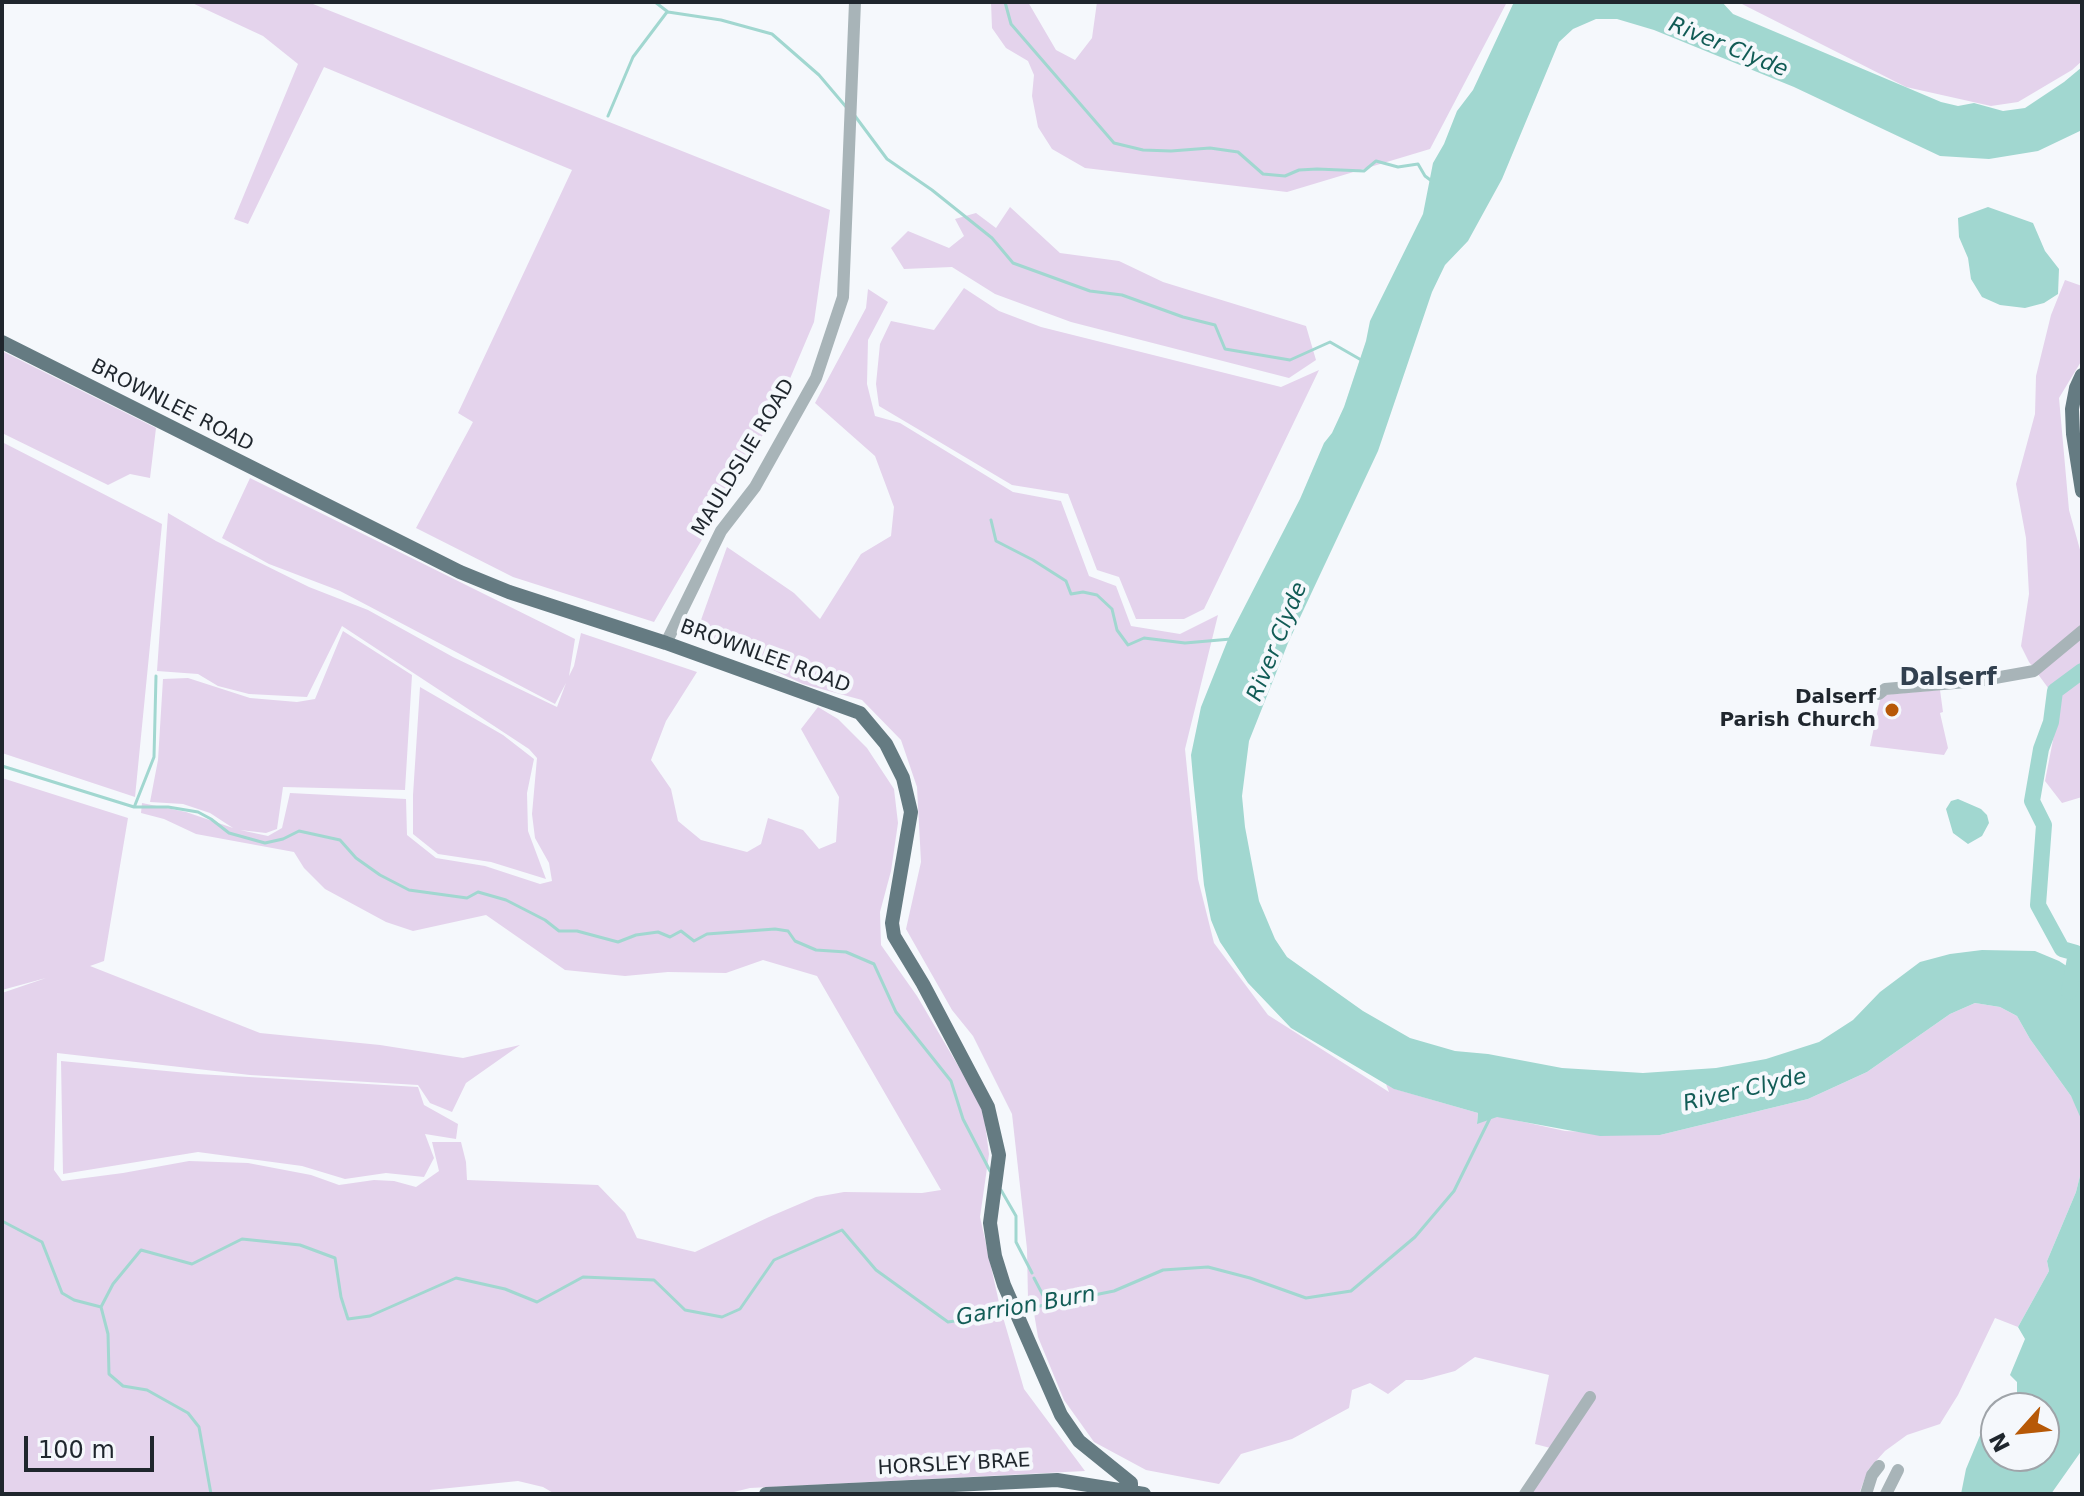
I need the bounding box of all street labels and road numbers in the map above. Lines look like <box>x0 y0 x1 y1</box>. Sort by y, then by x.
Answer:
street label: BROWNLEE ROAD <box>87 355 257 457</box>
street label: MAULDSLIE ROAD <box>688 375 800 541</box>
street label: BROWNLEE ROAD <box>677 615 853 699</box>
street label: HORSLEY BRAE <box>877 1449 1031 1481</box>

